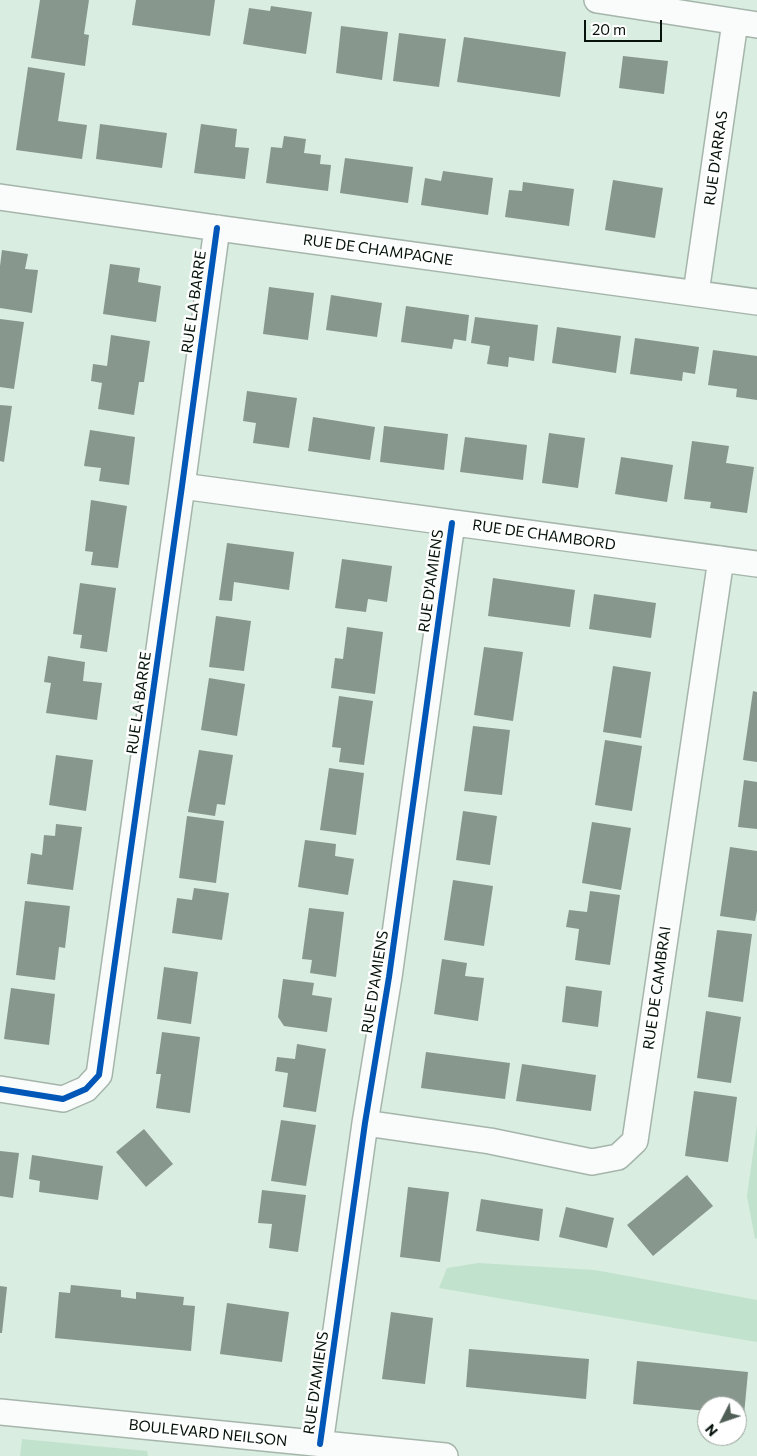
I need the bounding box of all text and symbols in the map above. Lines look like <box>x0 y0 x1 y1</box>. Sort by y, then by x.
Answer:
scale bar <box>587 10 664 42</box>
text: 20 m <box>592 20 626 38</box>
street label: RUE D'ARRAS <box>700 110 732 206</box>
street label: RUE DE CHAMPAGNE <box>302 231 454 269</box>
street label: RUE LA BARRE <box>178 250 210 354</box>
street label: RUE DE CHAMBORD <box>471 516 617 554</box>
street label: RUE D'AMIENS <box>415 528 447 634</box>
street label: RUE LA BARRE <box>123 651 155 755</box>
street label: RUE DE CAMBRAI <box>639 925 675 1051</box>
street label: RUE D'AMIENS <box>358 929 392 1035</box>
street label: RUE D'AMIENS <box>300 1330 332 1436</box>
north arrow <box>697 1396 747 1446</box>
street label: BOULEVARD NEILSON <box>128 1416 288 1450</box>
text: N <box>701 1421 721 1440</box>

